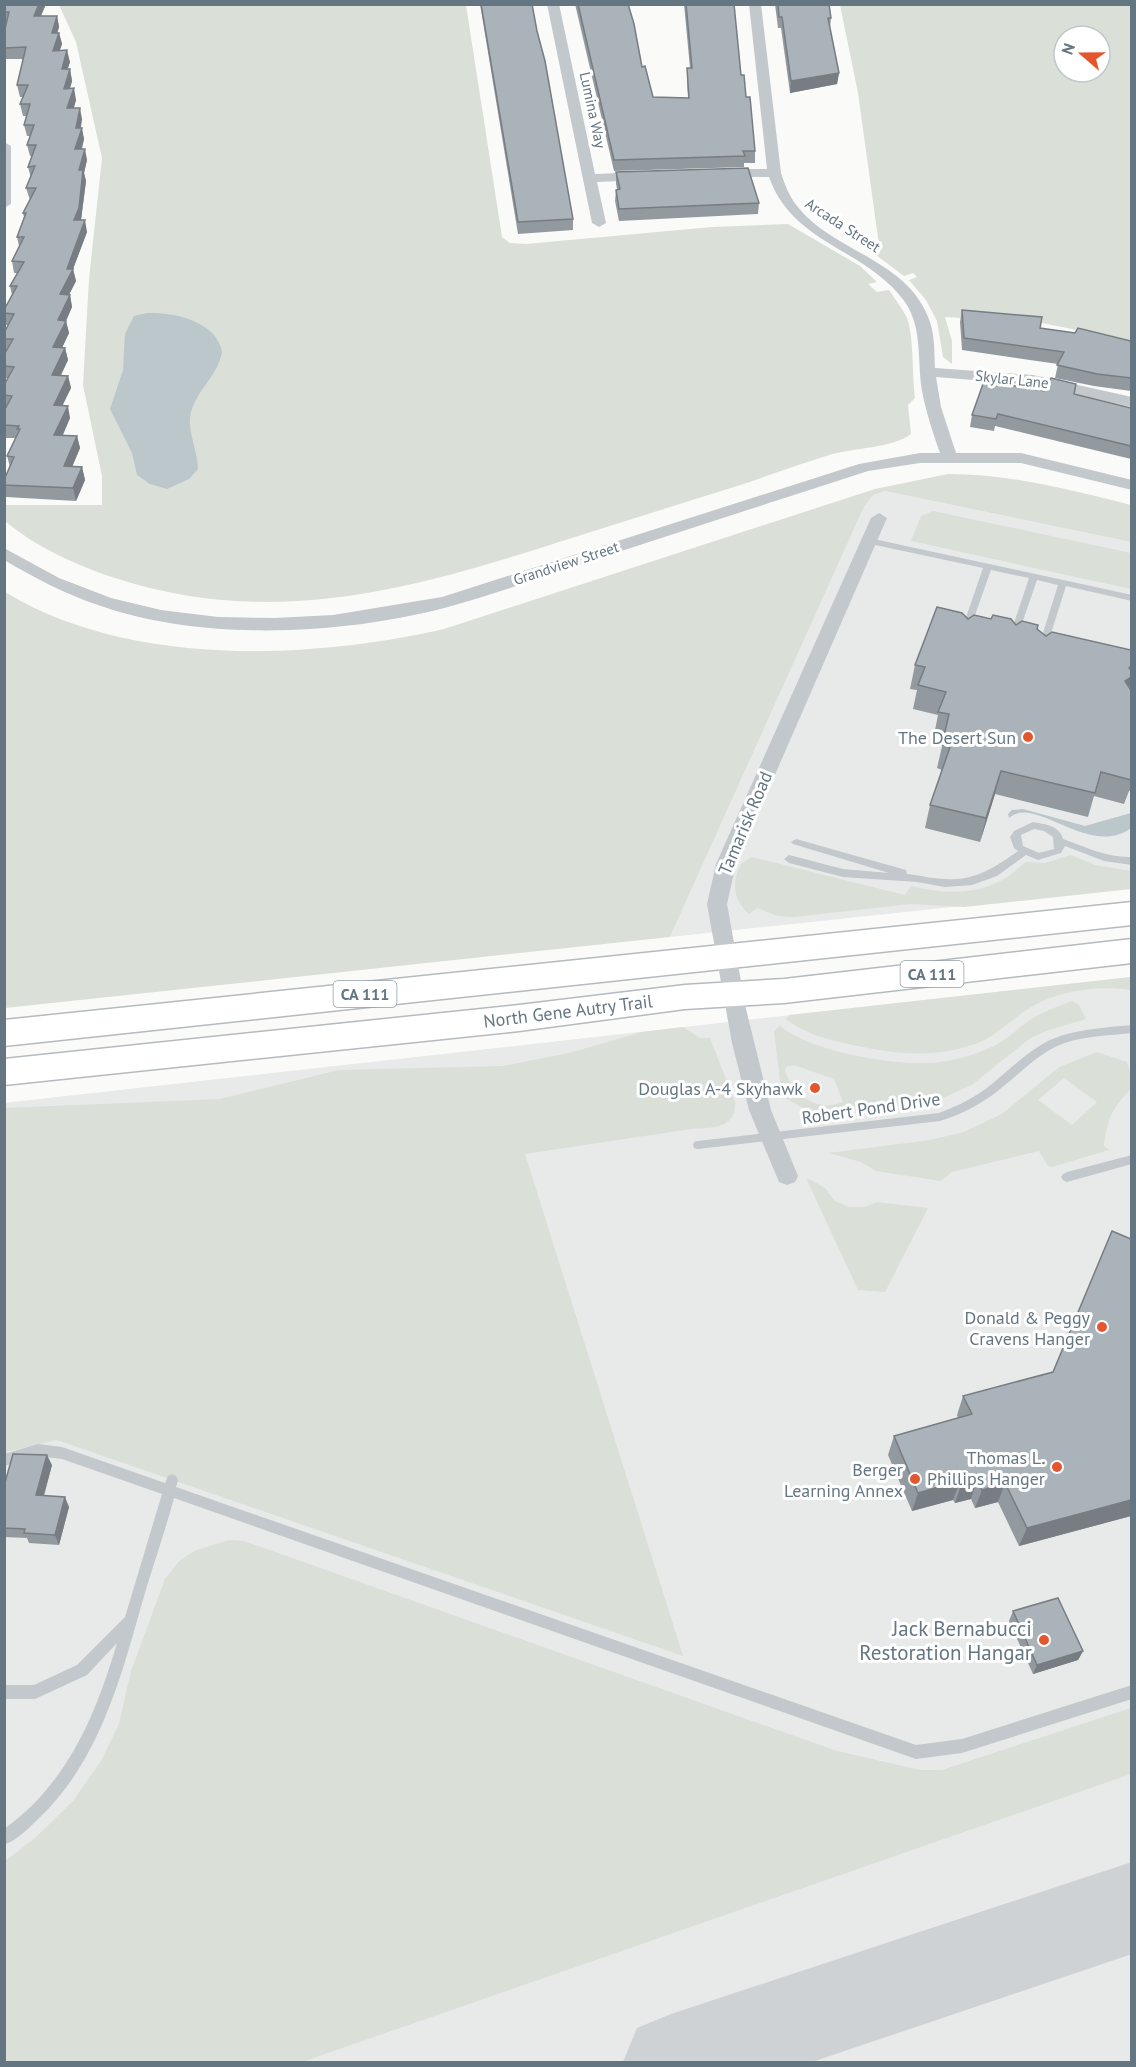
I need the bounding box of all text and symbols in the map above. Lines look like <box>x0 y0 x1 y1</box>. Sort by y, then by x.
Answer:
north arrow <box>1052 24 1112 84</box>
text: N <box>1057 41 1079 57</box>
street label: Lumina Way <box>576 70 610 150</box>
street label: Arcada Street <box>802 194 884 256</box>
street label: Skylar Lane <box>974 366 1050 392</box>
street label: Grandview Street <box>511 537 621 589</box>
place label: The Desert Sun <box>898 726 1016 749</box>
marker: The Desert Sun <box>1021 730 1035 744</box>
street label: Tamarisk Road <box>713 768 777 878</box>
road number: CA 111 <box>900 961 964 987</box>
road number: CA 111 <box>334 981 397 1007</box>
street label: North Gene Autry Trail <box>482 989 655 1033</box>
place label: Douglas A-4 Skyhawk <box>638 1077 803 1100</box>
marker: Douglas A-4 Skyhawk <box>808 1081 822 1095</box>
street label: Robert Pond Drive <box>800 1087 942 1129</box>
place label: Donald & Peggy Cravens Hanger <box>965 1306 1091 1350</box>
marker: Donald & Peggy Cravens Hanger <box>1095 1320 1109 1334</box>
place label: Thomas L. Phillips Hanger <box>927 1446 1045 1490</box>
place label: Berger Learning Annex <box>784 1458 903 1502</box>
marker: Thomas L. Phillips Hanger <box>1050 1460 1064 1474</box>
marker: Berger Learning Annex <box>908 1472 922 1486</box>
place label: Jack Bernabucci Restoration Hangar <box>859 1615 1032 1666</box>
marker: Jack Bernabucci Restoration Hangar <box>1037 1633 1051 1647</box>

